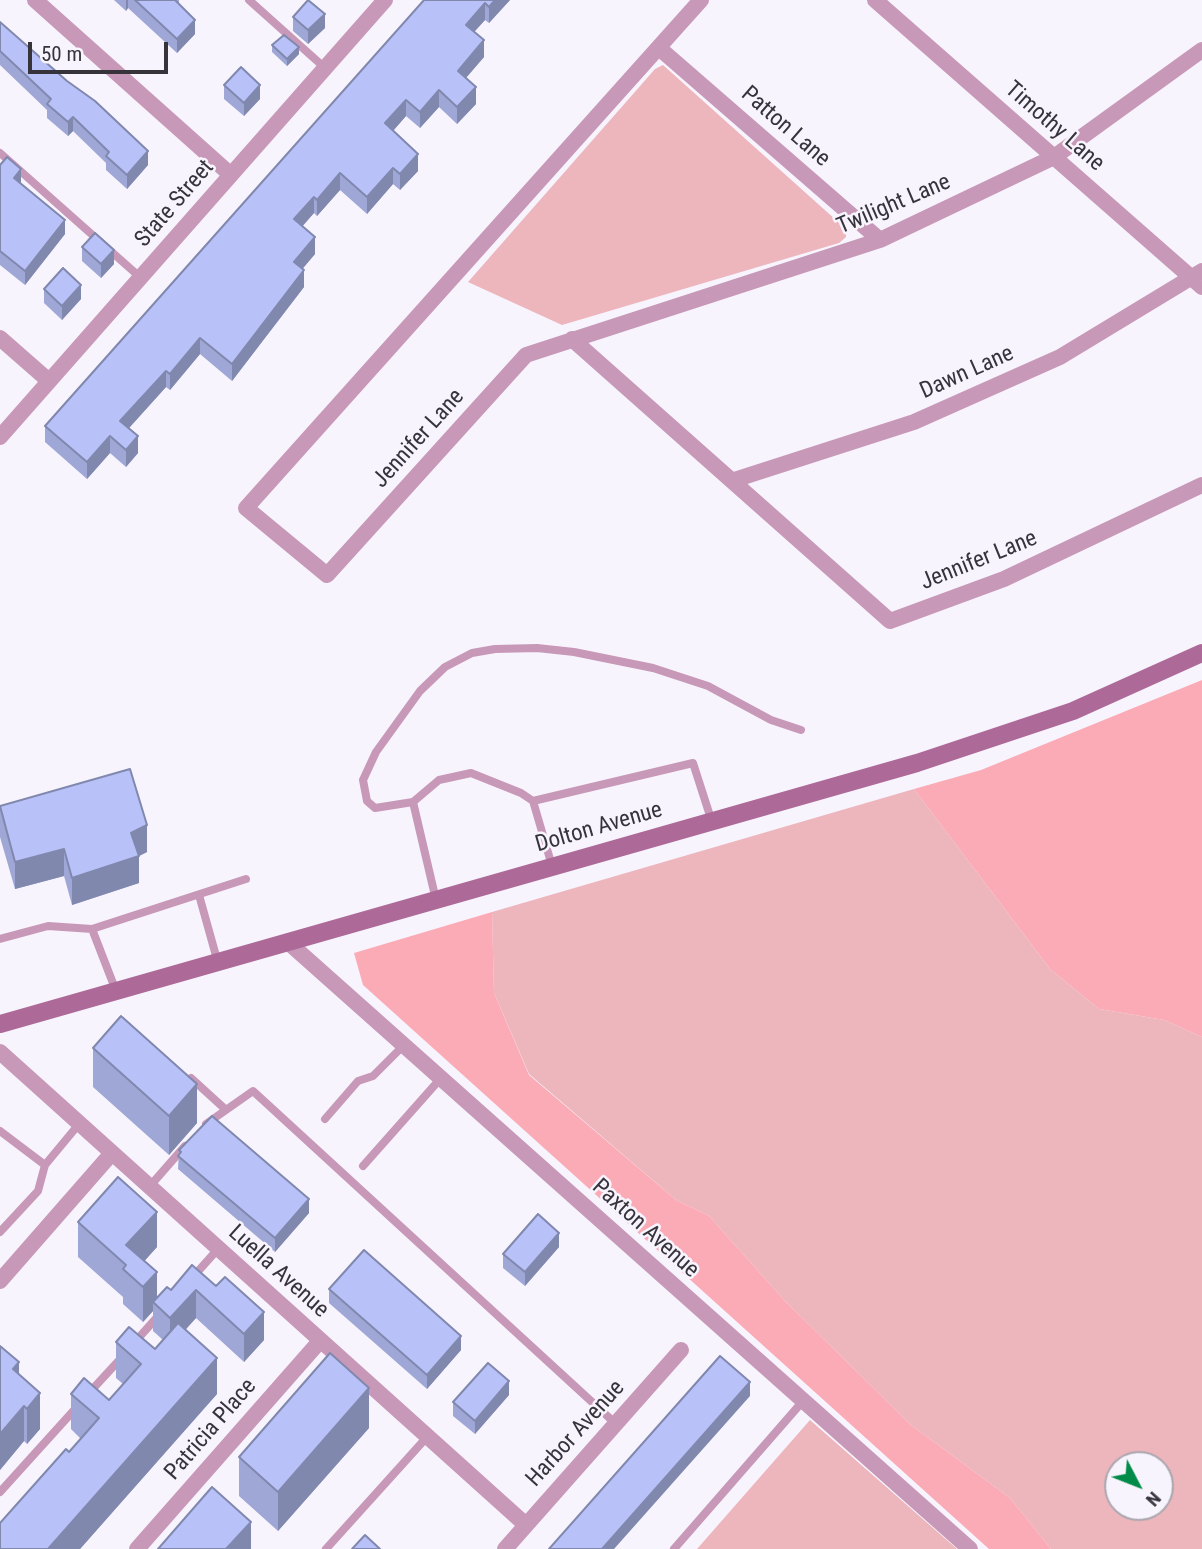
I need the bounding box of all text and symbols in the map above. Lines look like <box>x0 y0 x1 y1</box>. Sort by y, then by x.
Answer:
scale bar <box>32 28 172 72</box>
text: 50 m <box>41 42 82 66</box>
street label: Timothy Lane <box>999 76 1109 178</box>
street label: Patton Lane <box>735 81 835 173</box>
street label: State Street <box>130 155 220 253</box>
street label: Twilight Lane <box>833 169 955 241</box>
street label: Dawn Lane <box>916 340 1018 406</box>
street label: Jennifer Lane <box>367 384 471 494</box>
street label: Jennifer Lane <box>917 525 1041 597</box>
street label: Dolton Avenue <box>532 797 666 859</box>
street label: Paxton Avenue <box>586 1174 704 1284</box>
street label: Luella Avenue <box>222 1220 334 1324</box>
street label: Patricia Place <box>159 1374 263 1486</box>
street label: Harbor Avenue <box>521 1375 631 1493</box>
north arrow <box>1104 1451 1174 1521</box>
text: N <box>1141 1487 1166 1511</box>

